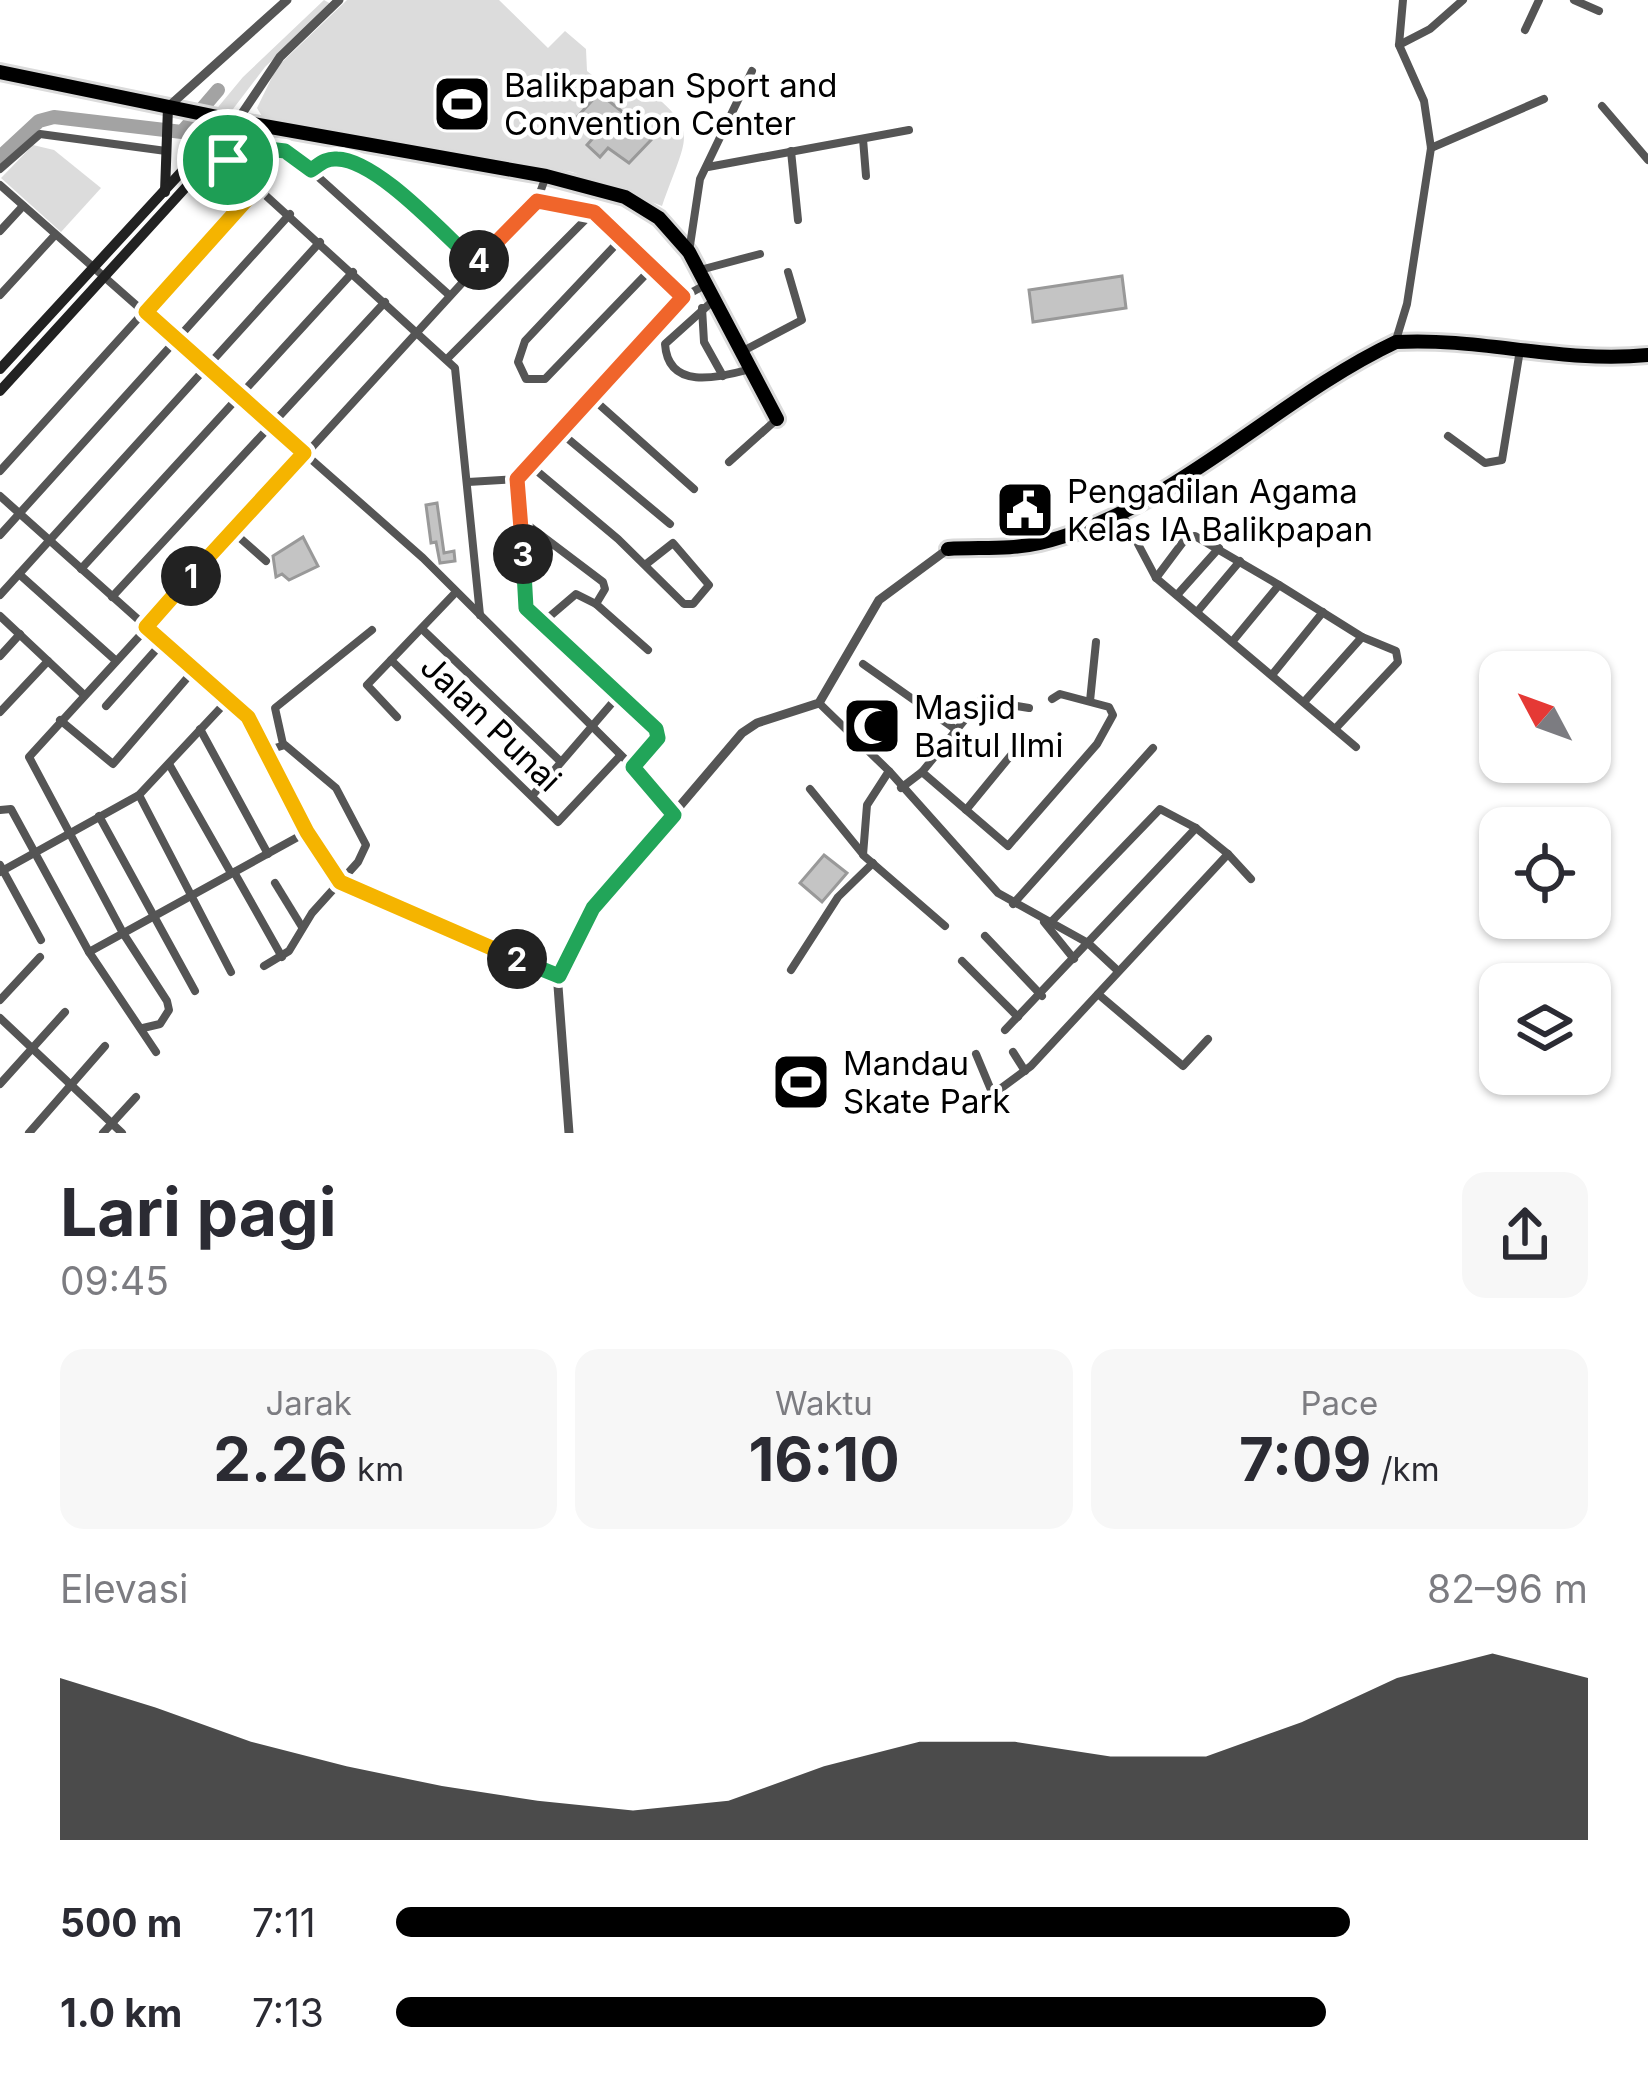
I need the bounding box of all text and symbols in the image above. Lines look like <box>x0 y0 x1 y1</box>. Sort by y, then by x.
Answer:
place label: Balikpapan Sport and Convention Center <box>504 65 838 143</box>
sports icon: Balikpapan Sport and Convention Center <box>431 73 493 135</box>
pin <box>177 109 279 211</box>
icon: arrive <box>195 127 261 193</box>
pin: 4 <box>449 230 509 290</box>
text: 4 <box>468 240 490 280</box>
place label: Pengadilan Agama Kelas IA Balikpapan <box>1067 471 1373 549</box>
public building icon: Pengadilan Agama Kelas IA Balikpapan <box>994 479 1056 541</box>
pin: 3 <box>493 524 553 584</box>
text: 3 <box>512 534 534 574</box>
pin: 1 <box>161 546 221 606</box>
text: 1 <box>184 556 198 596</box>
street label: Jalan Punai <box>413 646 569 800</box>
north arrow <box>1479 651 1611 783</box>
map controls <box>1479 651 1611 1095</box>
place label: Masjid Baitul Ilmi <box>914 687 1063 765</box>
mosque icon: Masjid Baitul Ilmi <box>841 695 903 757</box>
button: locate <box>1479 807 1611 939</box>
pin: 2 <box>487 929 547 989</box>
text: 2 <box>507 939 527 979</box>
button: layers <box>1479 963 1611 1095</box>
place label: Mandau Skate Park <box>843 1043 1010 1121</box>
sports icon: Mandau Skate Park <box>770 1051 832 1113</box>
text: Lari pagi <box>60 1172 337 1252</box>
button: share <box>1462 1172 1588 1298</box>
text: 09:45 <box>60 1257 169 1304</box>
text: Jarak <box>265 1383 352 1423</box>
text: Waktu <box>775 1383 873 1423</box>
text: Pace <box>1300 1383 1378 1423</box>
text: 2.26 <box>213 1423 348 1495</box>
text: 16:10 <box>748 1423 900 1495</box>
text: 7:09 <box>1239 1423 1371 1495</box>
text: km <box>348 1449 404 1489</box>
text: /km <box>1371 1449 1440 1489</box>
text: Elevasi <box>60 1565 189 1612</box>
text: 82–96 m <box>1427 1565 1588 1612</box>
text: 500 m <box>60 1899 182 1946</box>
text: 7:11 <box>252 1899 316 1946</box>
text: 1.0 km <box>60 1989 182 2036</box>
text: 7:13 <box>252 1989 324 2036</box>

